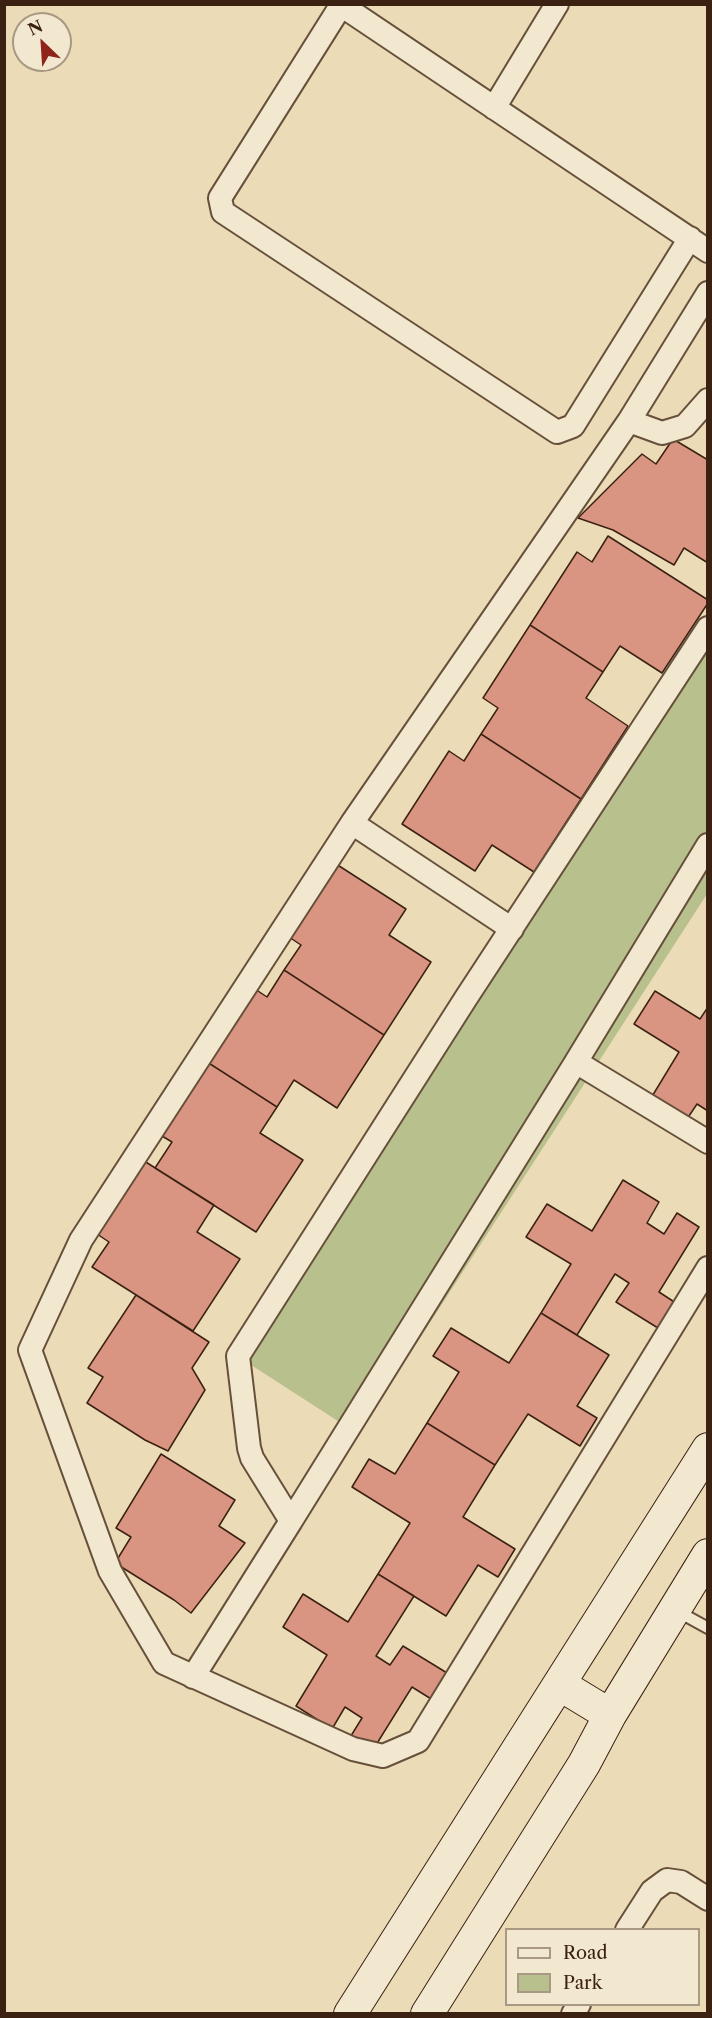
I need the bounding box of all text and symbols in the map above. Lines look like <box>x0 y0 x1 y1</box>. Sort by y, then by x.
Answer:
north arrow <box>12 12 72 72</box>
text: N <box>25 15 46 40</box>
legend <box>505 1928 700 2006</box>
text: Road <box>563 1942 608 1964</box>
text: Park <box>563 1972 602 1994</box>

